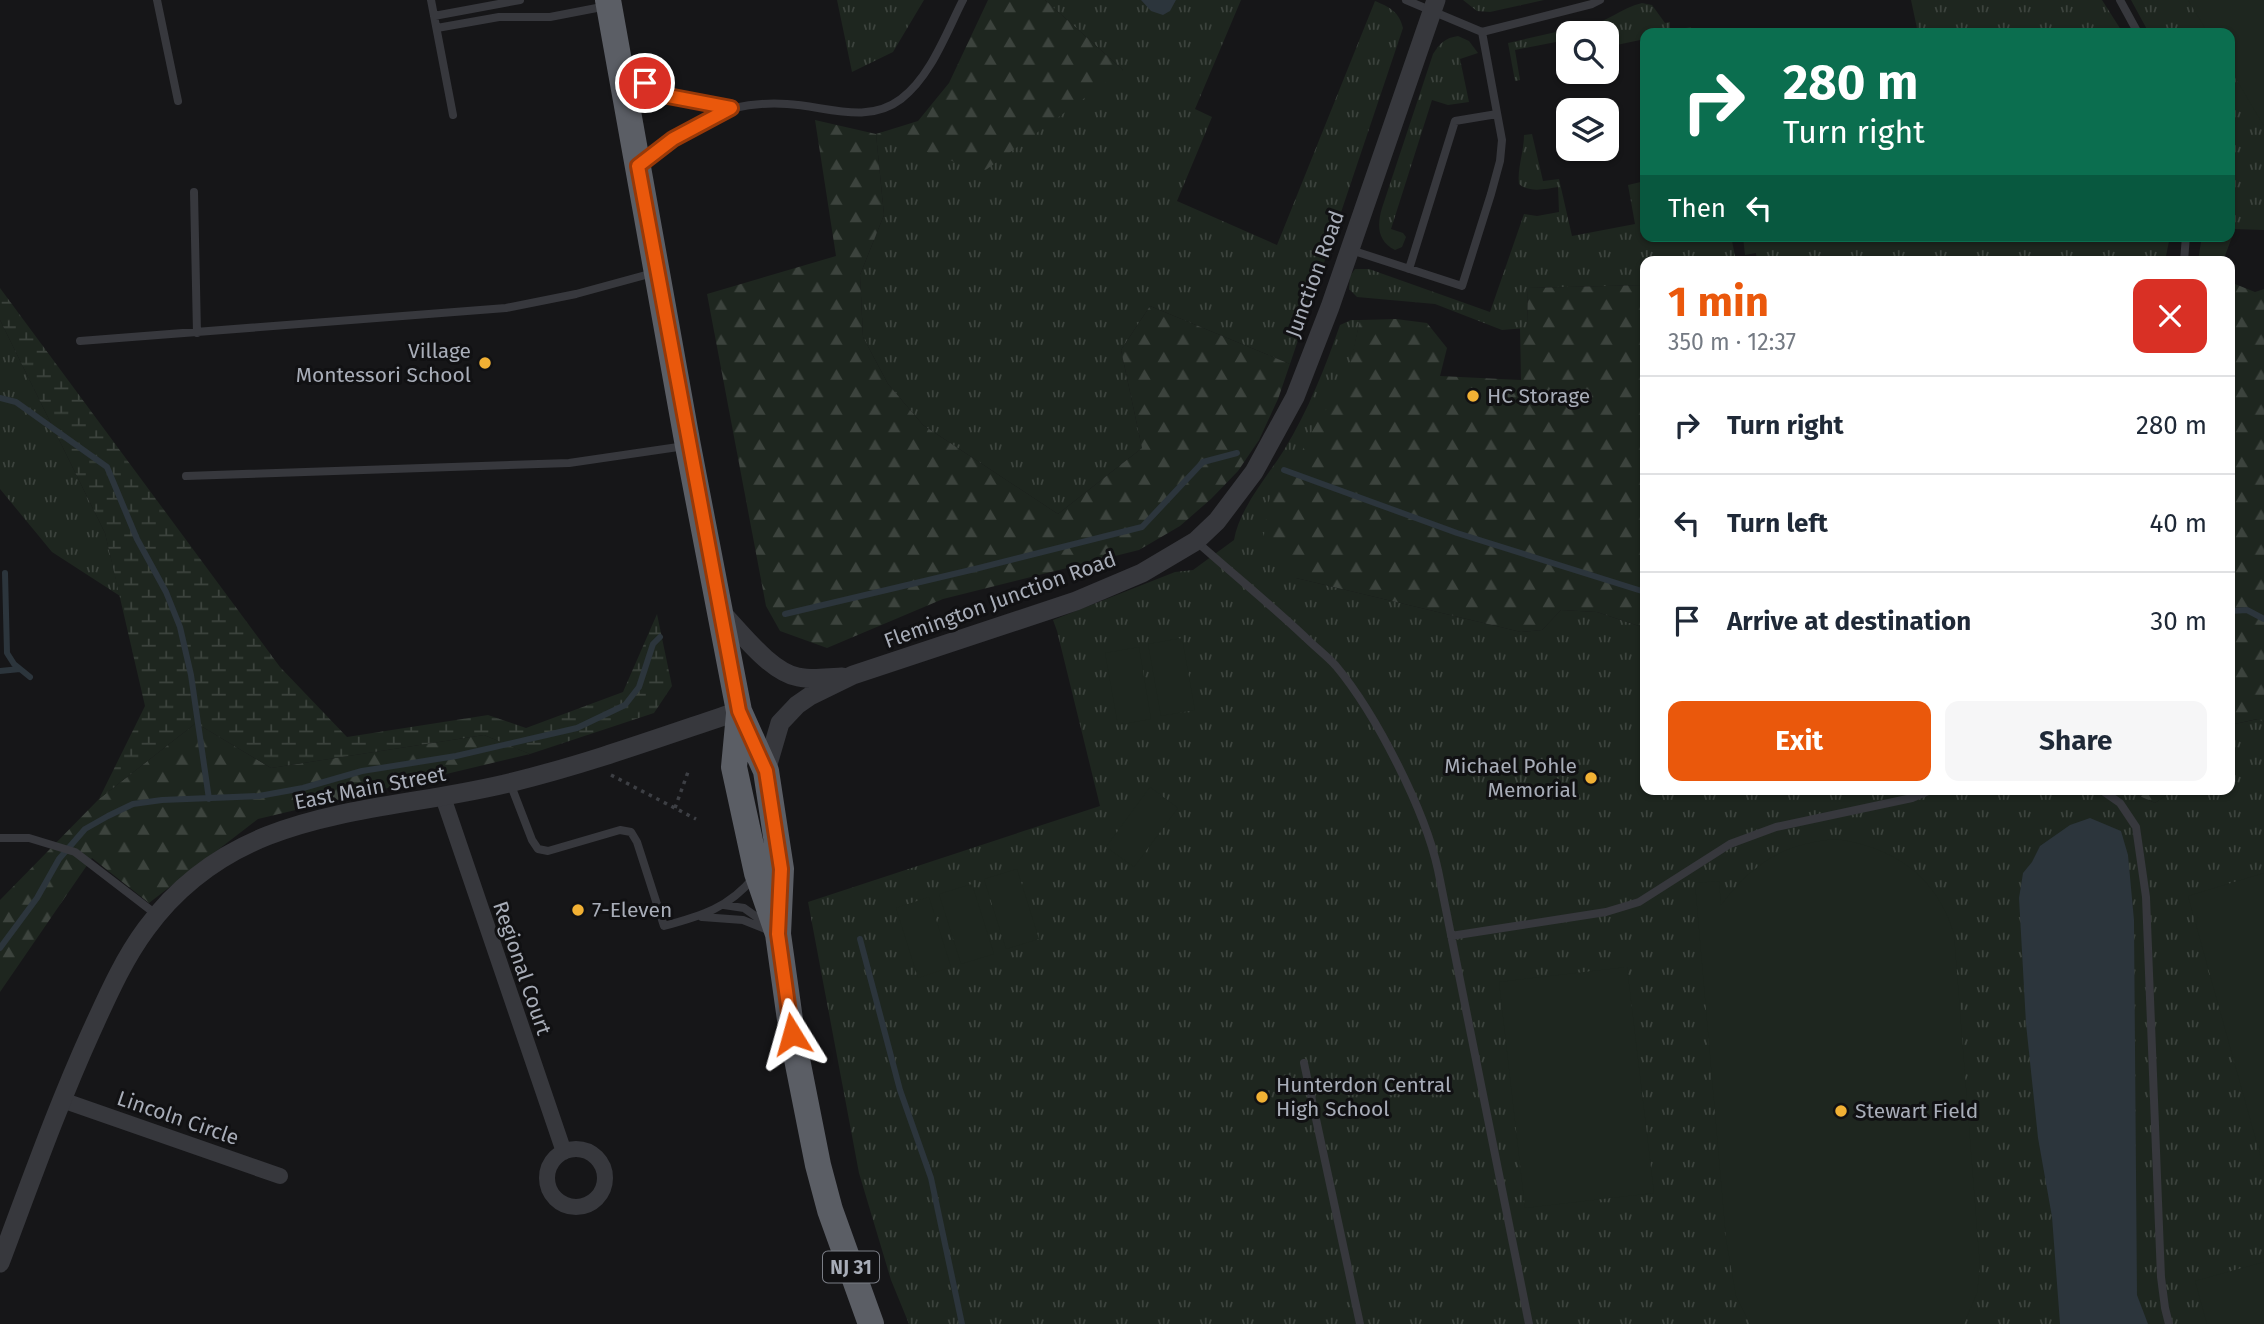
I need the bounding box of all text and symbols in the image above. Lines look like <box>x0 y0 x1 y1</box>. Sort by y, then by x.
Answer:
map controls <box>1556 21 1619 161</box>
button: search <box>1556 21 1619 84</box>
pin <box>615 53 675 113</box>
text: 280 m <box>1783 53 1919 112</box>
icon: right <box>1668 56 1759 147</box>
icon: arrive <box>626 64 664 102</box>
button: layers <box>1556 98 1619 161</box>
text: Turn right <box>1783 113 1925 151</box>
icon: left <box>1740 189 1778 227</box>
text: Then <box>1668 193 1726 224</box>
street label: Junction Road <box>1280 207 1350 341</box>
text: 1 min <box>1668 277 1769 327</box>
button: close <box>2133 279 2207 353</box>
text: 350 m · 12:37 <box>1668 328 1796 356</box>
place label: Village Montessori School <box>296 338 471 388</box>
marker: Village Montessori School <box>477 355 493 371</box>
place label: HC Storage <box>1487 383 1590 409</box>
marker: HC Storage <box>1465 388 1481 404</box>
icon: right <box>1668 406 1706 444</box>
text: Turn right <box>1727 410 1844 441</box>
text: 280 m <box>2136 410 2207 441</box>
icon: left <box>1668 504 1706 542</box>
text: Turn left <box>1727 508 1828 539</box>
text: 40 m <box>2149 508 2207 539</box>
street label: Flemington Junction Road <box>880 546 1120 654</box>
icon: arrive <box>1668 602 1706 640</box>
text: Arrive at destination <box>1727 606 1971 637</box>
text: 30 m <box>2150 606 2207 637</box>
button: Exit <box>1668 701 1931 781</box>
button: Share <box>1945 701 2207 781</box>
place label: Michael Pohle Memorial <box>1444 753 1577 803</box>
street label: East Main Street <box>292 760 448 815</box>
marker: Michael Pohle Memorial <box>1583 770 1599 786</box>
place label: 7-Eleven <box>592 897 672 923</box>
street label: Regional Court <box>487 898 557 1039</box>
marker: 7-Eleven <box>570 902 586 918</box>
position arrow <box>755 997 829 1071</box>
place label: Hunterdon Central High School <box>1276 1072 1451 1122</box>
street label: Lincoln Circle <box>114 1085 242 1151</box>
marker: Hunterdon Central High School <box>1254 1089 1270 1105</box>
place label: Stewart Field <box>1855 1098 1978 1124</box>
marker: Stewart Field <box>1833 1103 1849 1119</box>
road number: NJ 31 <box>823 1252 879 1282</box>

